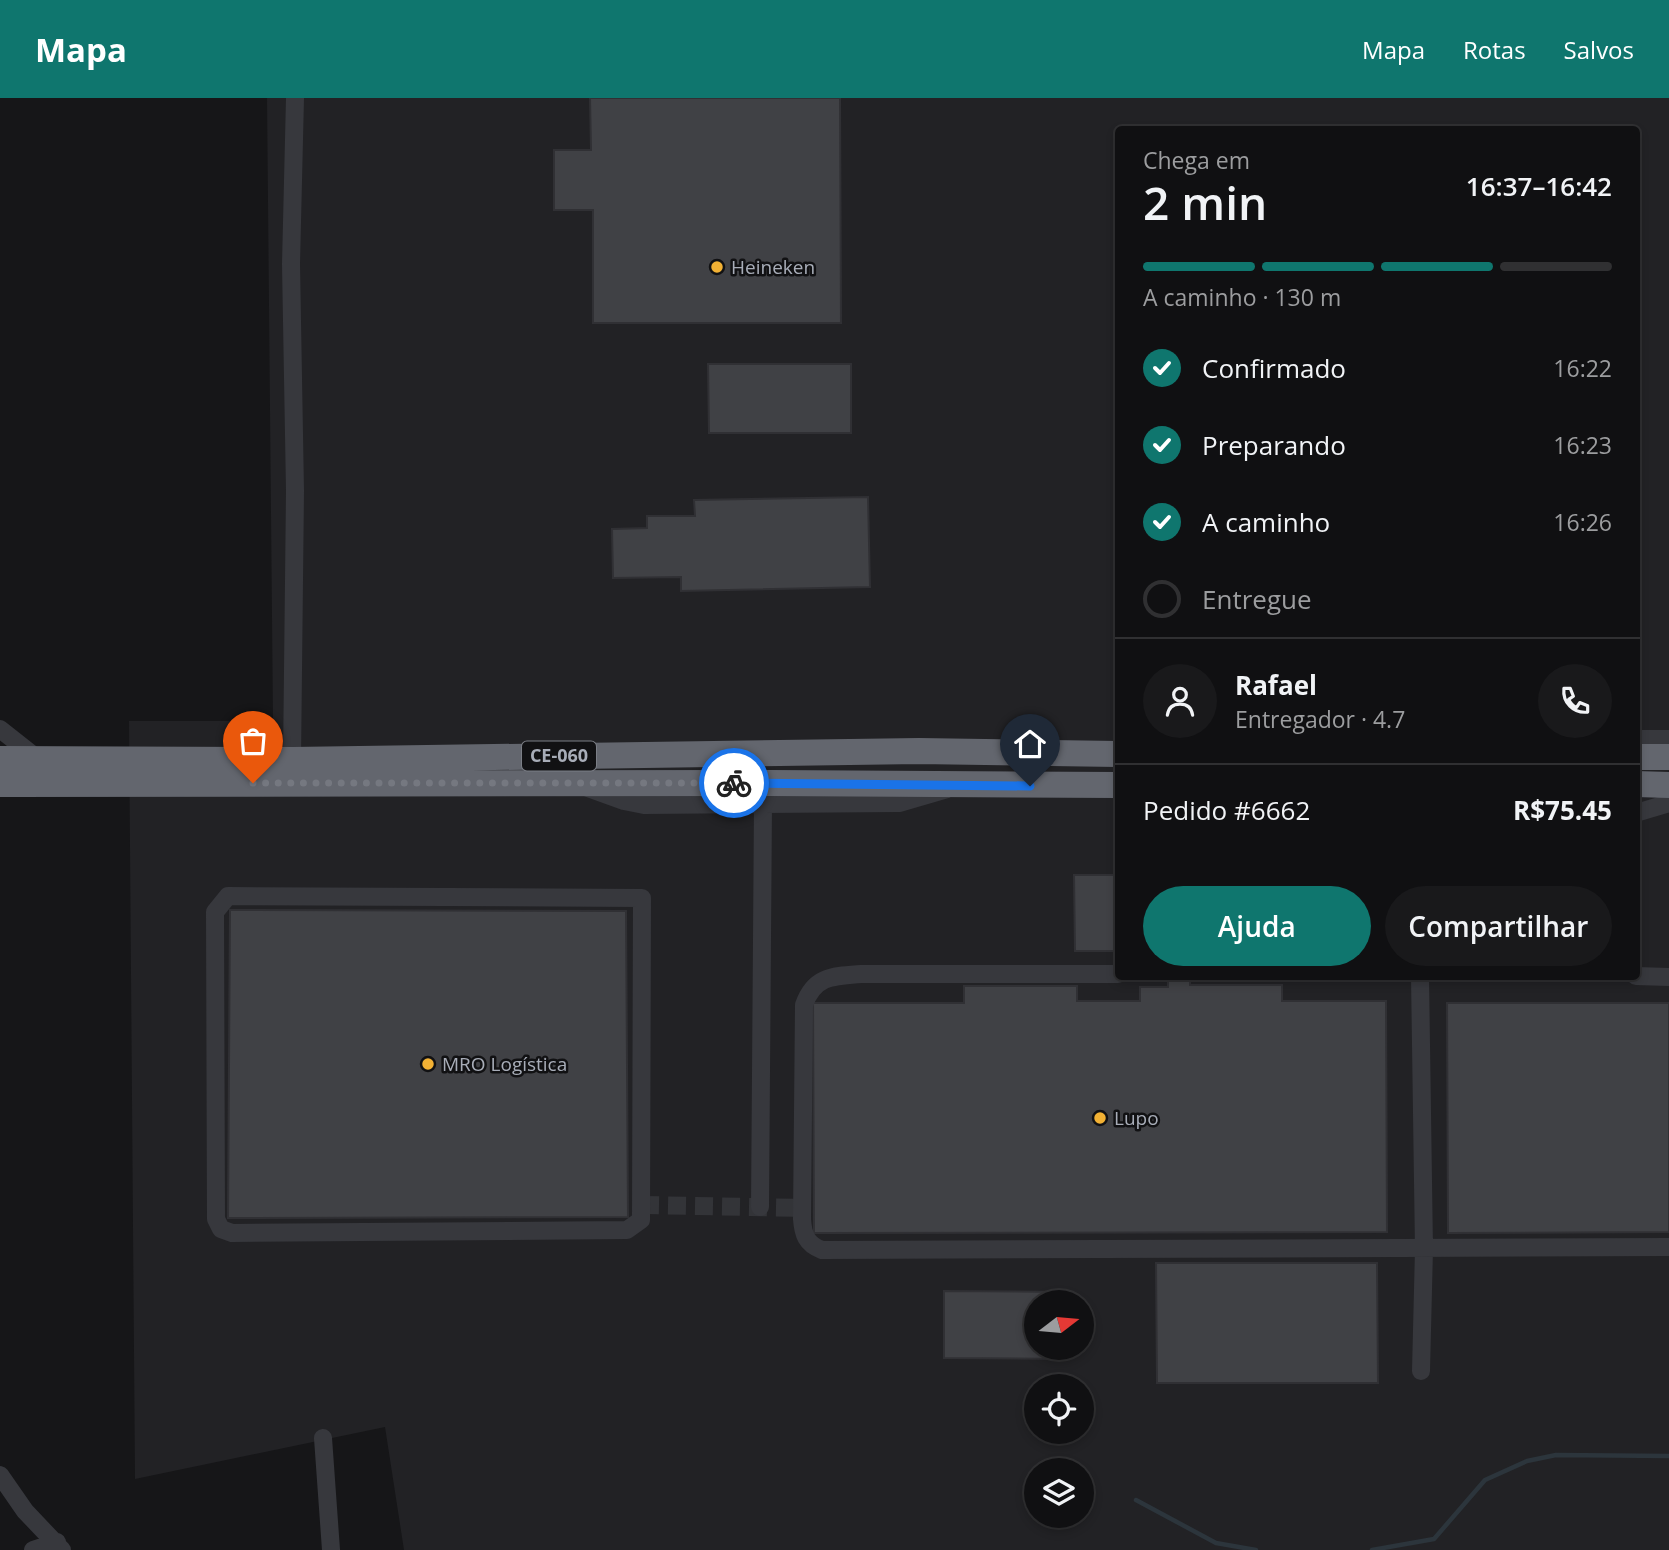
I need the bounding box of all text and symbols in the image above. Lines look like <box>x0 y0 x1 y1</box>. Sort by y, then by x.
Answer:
text: Mapa <box>35 27 127 72</box>
text: Mapa <box>1362 33 1425 66</box>
text: Rotas <box>1463 33 1526 66</box>
text: Salvos <box>1564 33 1634 66</box>
text: Chega em <box>1143 144 1250 176</box>
text: 16:37–16:42 <box>1466 168 1612 204</box>
text: 2 min <box>1143 171 1267 233</box>
place label: Heineken <box>731 254 815 280</box>
marker: Heineken <box>709 259 725 275</box>
text: A caminho · 130 m <box>1143 281 1341 313</box>
icon: check <box>1143 349 1181 387</box>
text: Confirmado <box>1202 350 1346 386</box>
text: 16:22 <box>1553 352 1612 384</box>
icon: check <box>1143 426 1181 464</box>
text: Preparando <box>1202 427 1346 463</box>
text: 16:23 <box>1553 429 1612 461</box>
icon: check <box>1143 503 1181 541</box>
text: A caminho <box>1202 504 1330 540</box>
text: 16:26 <box>1553 506 1612 538</box>
text: Entregue <box>1202 581 1312 617</box>
button: person <box>1143 664 1217 738</box>
button: phone <box>1538 664 1612 738</box>
text: Rafael <box>1235 667 1317 703</box>
text: Entregador · 4.7 <box>1235 703 1405 735</box>
pin <box>223 711 283 783</box>
pin <box>1000 714 1060 786</box>
icon: bag <box>234 722 272 760</box>
icon: home <box>1011 725 1049 763</box>
road number: CE-060 <box>522 742 596 770</box>
courier <box>699 748 769 818</box>
icon: bike <box>715 764 753 802</box>
text: Pedido #6662 <box>1143 792 1310 828</box>
text: R$75.45 <box>1513 792 1612 828</box>
button: Ajuda <box>1143 886 1371 966</box>
button: Compartilhar <box>1385 886 1612 966</box>
place label: MRO Logística <box>442 1051 567 1077</box>
marker: MRO Logística <box>420 1056 436 1072</box>
place label: Lupo <box>1114 1105 1159 1131</box>
marker: Lupo <box>1092 1110 1108 1126</box>
north arrow <box>1024 1290 1094 1360</box>
map controls <box>1024 1290 1094 1528</box>
button: locate <box>1024 1374 1094 1444</box>
button: layers <box>1024 1458 1094 1528</box>

